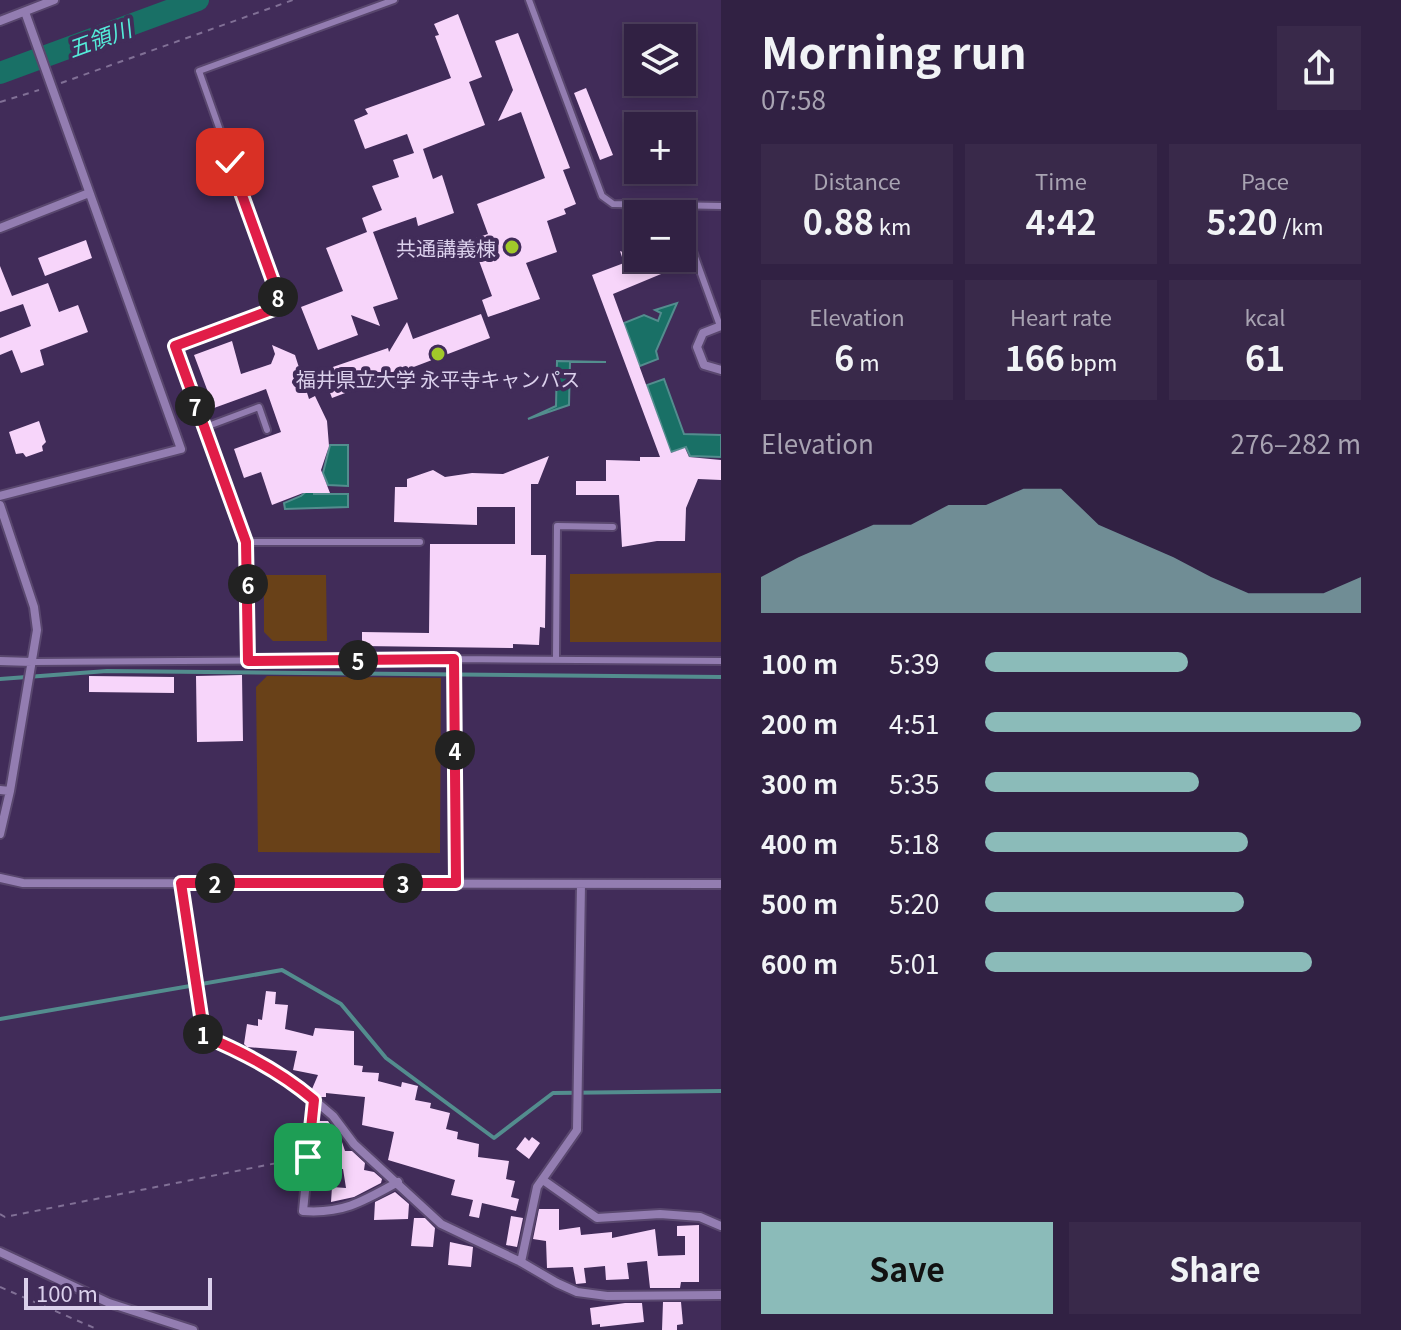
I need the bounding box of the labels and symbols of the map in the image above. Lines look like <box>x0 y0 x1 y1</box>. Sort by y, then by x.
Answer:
water label: 五領川 <box>63 10 137 63</box>
pin <box>196 128 264 196</box>
place label: 共通講義棟 <box>396 233 496 262</box>
marker: 共通講義棟 <box>503 238 521 256</box>
pin: 8 <box>258 277 298 317</box>
marker: 福井県立大学 永平寺キャンパス <box>429 345 447 363</box>
place label: 福井県立大学 永平寺キャンパス <box>296 364 580 393</box>
pin: 7 <box>175 386 215 426</box>
pin: 6 <box>228 564 268 604</box>
pin: 5 <box>338 640 378 680</box>
pin: 4 <box>435 730 475 770</box>
pin: 2 <box>195 863 235 903</box>
pin: 3 <box>383 863 423 903</box>
pin: 1 <box>183 1014 223 1054</box>
pin <box>274 1123 342 1191</box>
scale bar <box>24 1274 212 1310</box>

